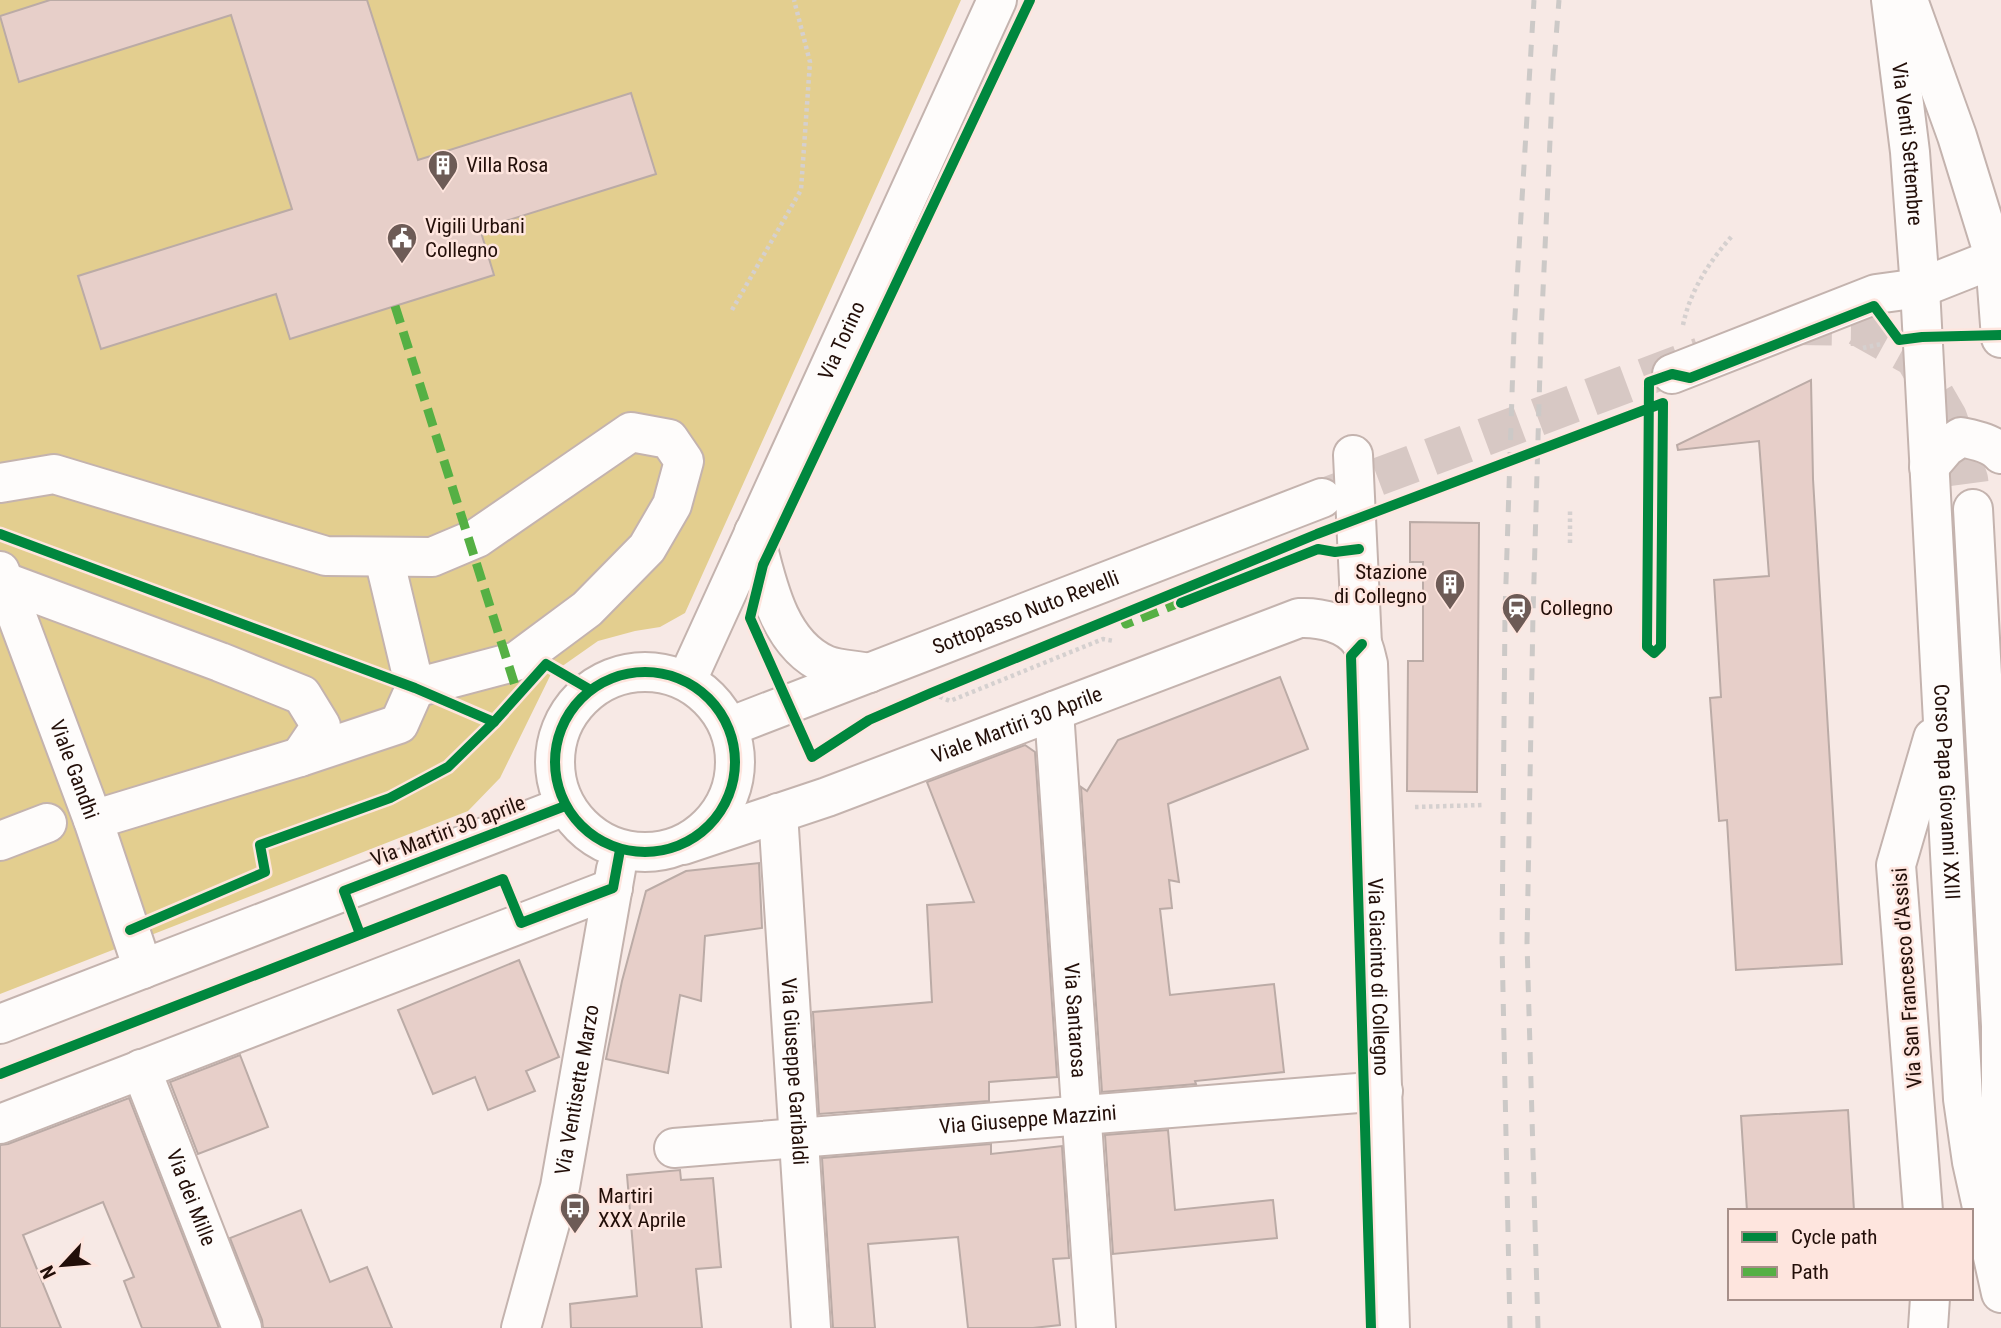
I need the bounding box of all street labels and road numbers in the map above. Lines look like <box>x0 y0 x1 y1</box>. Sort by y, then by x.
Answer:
street label: Via Venti Settembre <box>1887 61 1927 227</box>
street label: Via Torino <box>813 298 870 384</box>
street label: Sottopasso Nuto Revelli <box>929 566 1122 659</box>
street label: Viale Martiri 30 Aprile <box>929 682 1106 768</box>
street label: Corso Papa Giovanni XXIII <box>1929 683 1964 900</box>
street label: Viale Gandhi <box>45 717 104 823</box>
street label: Via Martiri 30 aprile <box>368 790 529 871</box>
street label: Via San Francesco d'Assisi <box>1887 867 1927 1089</box>
street label: Via Giacinto di Collegno <box>1363 878 1394 1076</box>
street label: Via Santarosa <box>1059 962 1091 1079</box>
street label: Via Giuseppe Garibaldi <box>777 977 813 1166</box>
street label: Via Ventisette Marzo <box>550 1003 604 1177</box>
street label: Via Giuseppe Mazzini <box>938 1100 1117 1139</box>
street label: Via dei Mille <box>161 1146 221 1249</box>

